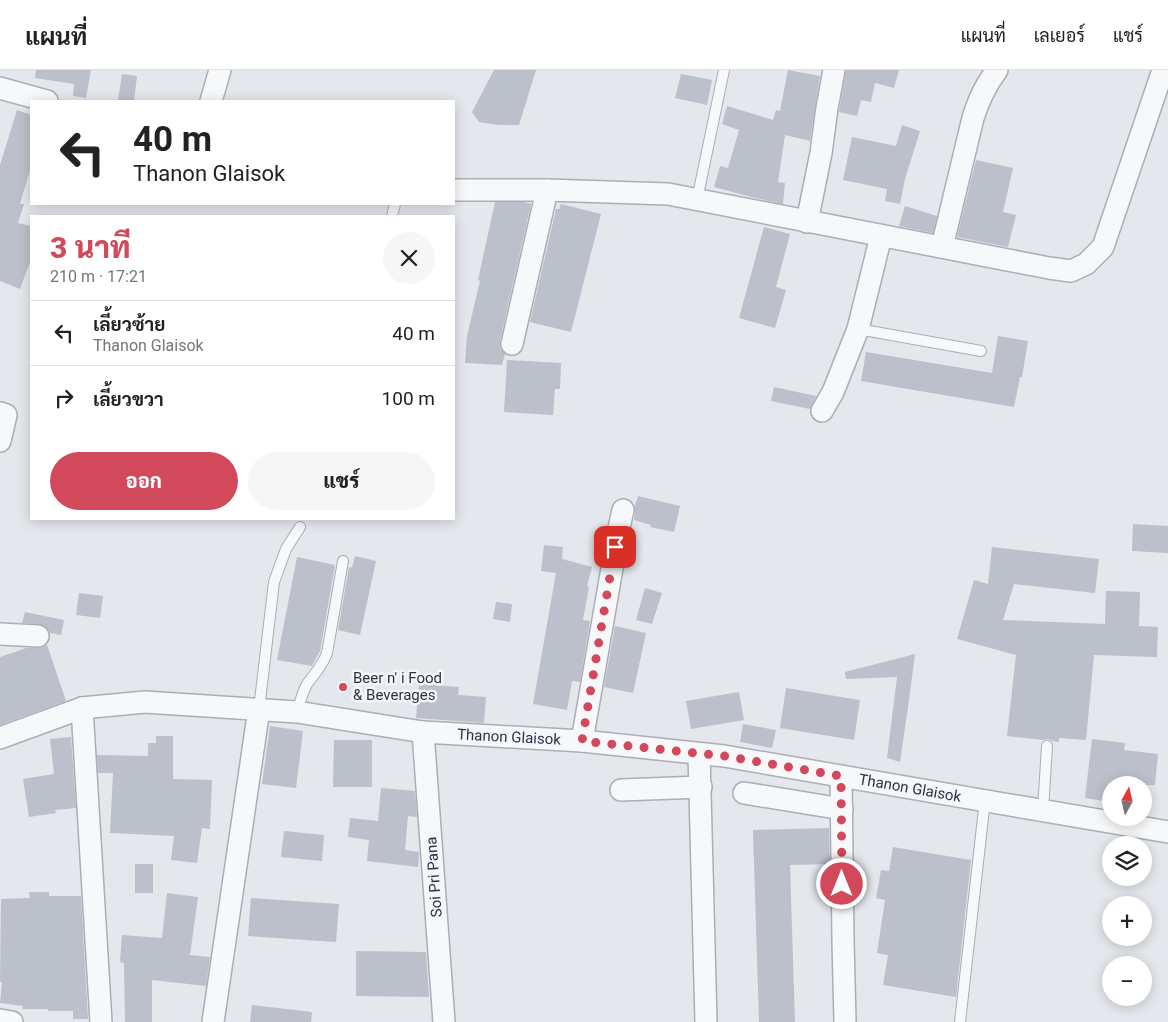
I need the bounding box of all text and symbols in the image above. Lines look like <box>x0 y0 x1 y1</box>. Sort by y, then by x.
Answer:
text: แผนที่ <box>25 23 87 51</box>
text: แผนที่ <box>961 25 1006 46</box>
text: เลเยอร์ <box>1034 25 1085 46</box>
text: แชร์ <box>1113 25 1143 46</box>
text: 40 m <box>133 119 212 160</box>
icon: left <box>50 120 115 185</box>
text: Thanon Glaisok <box>133 161 285 186</box>
text: 3 นาที <box>50 230 130 265</box>
button: close <box>383 232 435 284</box>
text: 210 m · 17:21 <box>50 267 147 286</box>
text: เลี้ยวซ้าย <box>93 313 165 336</box>
icon: left <box>50 319 78 347</box>
text: 40 m <box>392 322 435 345</box>
text: Thanon Glaisok <box>93 336 204 355</box>
icon: right <box>50 384 78 412</box>
text: 100 m <box>382 387 435 410</box>
text: เลี้ยวขวา <box>93 388 164 411</box>
button: ออก <box>50 452 238 510</box>
button: แชร์ <box>248 452 435 510</box>
pin <box>594 526 636 568</box>
icon: arrive <box>601 533 629 561</box>
place label: Beer n' i Food & Beverages <box>353 669 442 704</box>
marker: Beer n' i Food & Beverages <box>337 681 349 693</box>
street label: Thanon Glaisok <box>457 725 562 749</box>
street label: Thanon Glaisok <box>857 770 963 806</box>
north arrow <box>1102 776 1152 826</box>
map controls <box>1102 776 1152 1006</box>
street label: Soi Pri Pana <box>422 836 446 918</box>
button: layers <box>1102 836 1152 886</box>
position arrow <box>815 857 867 909</box>
button: + <box>1102 896 1152 946</box>
button: − <box>1102 956 1152 1006</box>

